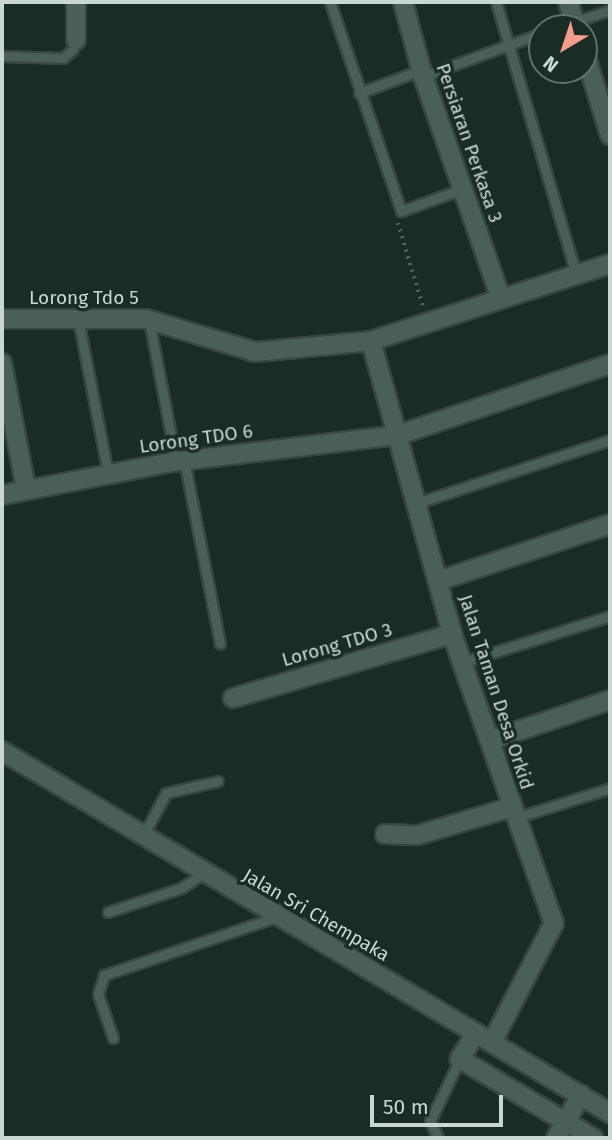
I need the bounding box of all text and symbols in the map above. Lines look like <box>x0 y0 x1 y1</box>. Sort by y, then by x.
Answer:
north arrow <box>528 14 598 84</box>
text: N <box>539 51 563 77</box>
street label: Persiaran Perkasa 3 <box>431 60 507 226</box>
street label: Lorong Tdo 5 <box>29 287 139 309</box>
street label: Lorong TDO 6 <box>138 420 254 458</box>
street label: Jalan Taman Desa Orkid <box>454 592 538 792</box>
street label: Lorong TDO 3 <box>279 618 395 672</box>
street label: Jalan Sri Chempaka <box>239 864 393 966</box>
scale bar <box>374 1080 507 1124</box>
text: 50 m <box>383 1094 429 1120</box>

